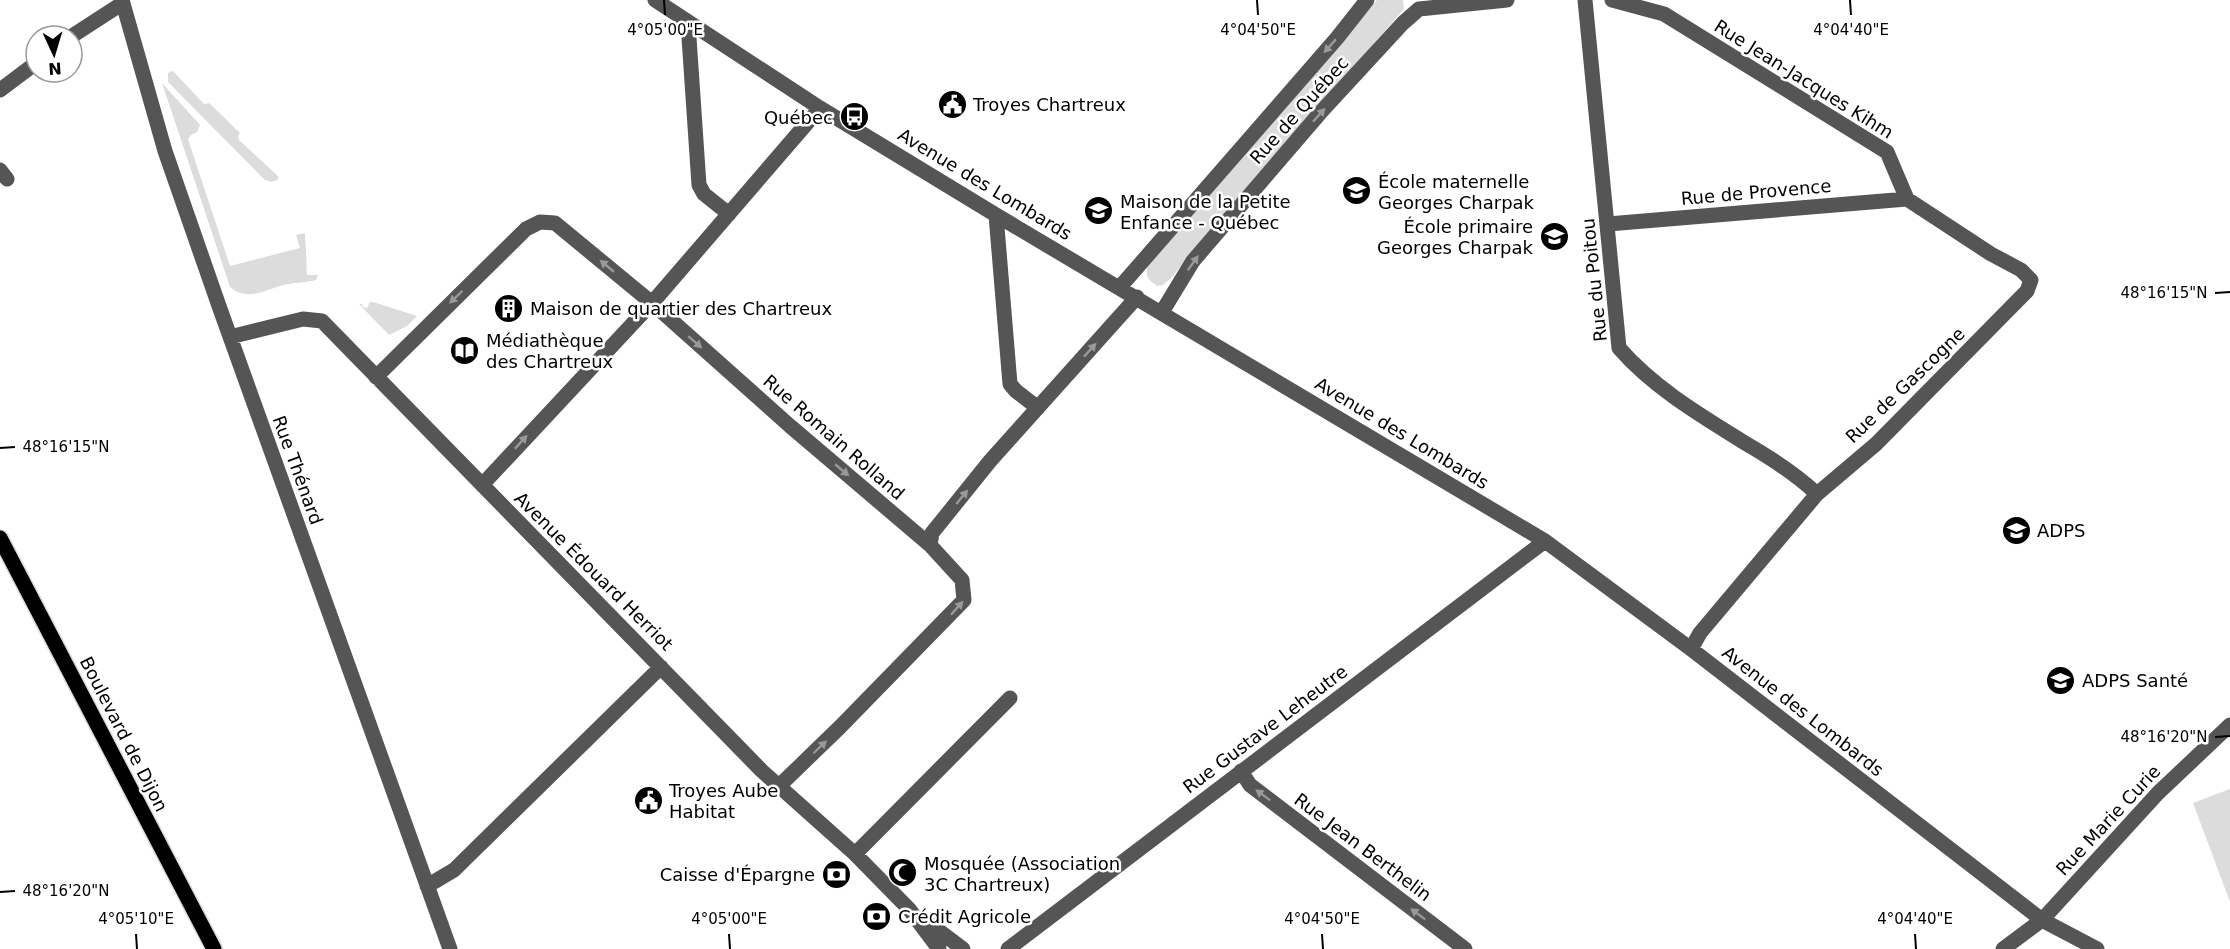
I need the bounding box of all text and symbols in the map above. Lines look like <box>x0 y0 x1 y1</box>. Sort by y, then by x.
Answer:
street label: Rue Jean-Jacques Kihm <box>1711 15 1897 143</box>
text: 4°05'00"E <box>627 21 703 39</box>
text: 4°04'50"E <box>1220 21 1296 39</box>
text: 4°04'40"E <box>1813 21 1889 39</box>
north arrow <box>24 24 84 84</box>
one-way arrow <box>1324 38 1337 53</box>
street label: Rue de Québec <box>1245 52 1353 168</box>
text: N <box>48 59 62 78</box>
public building icon: Troyes Chartreux <box>936 88 968 120</box>
place label: Troyes Chartreux <box>972 94 1126 115</box>
bus stop icon: Québec <box>838 101 870 133</box>
place label: Québec <box>764 107 833 128</box>
one-way arrow <box>1312 107 1326 122</box>
street label: Avenue des Lombards <box>894 124 1076 244</box>
place label: École maternelle Georges Charpak <box>1378 171 1535 213</box>
school or university icon: École maternelle Georges Charpak <box>1341 175 1373 207</box>
street label: Rue de Provence <box>1680 175 1832 209</box>
place label: Maison de la Petite Enfance - Québec <box>1120 191 1291 233</box>
school or university icon: Maison de la Petite Enfance - Québec <box>1083 195 1115 227</box>
place label: École primaire Georges Charpak <box>1377 216 1534 258</box>
street label: Rue du Poitou <box>1577 217 1611 343</box>
school or university icon: École primaire Georges Charpak <box>1538 220 1570 252</box>
one-way arrow <box>1187 255 1199 271</box>
one-way arrow <box>600 260 615 273</box>
text: 48°16'15"N <box>2120 284 2208 302</box>
one-way arrow <box>450 289 464 303</box>
building icon: Maison de quartier des Chartreux <box>493 292 525 324</box>
place label: Maison de quartier des Chartreux <box>530 298 832 319</box>
street label: Rue de Gascogne <box>1841 323 1969 447</box>
place label: Médiathèque des Chartreux <box>486 330 614 372</box>
library icon: Médiathèque des Chartreux <box>449 334 481 366</box>
one-way arrow <box>688 335 703 349</box>
one-way arrow <box>1083 343 1096 358</box>
street label: Rue Romain Rolland <box>759 370 909 504</box>
street label: Avenue des Lombards <box>1311 373 1493 493</box>
street label: Rue Thénard <box>269 413 327 527</box>
one-way arrow <box>514 435 528 450</box>
text: 48°16'15"N <box>22 438 110 456</box>
one-way arrow <box>834 464 850 477</box>
street label: Avenue Édouard Herriot <box>510 487 678 655</box>
one-way arrow <box>955 489 968 505</box>
school or university icon: ADPS <box>2000 514 2032 546</box>
place label: ADPS <box>2037 520 2085 541</box>
one-way arrow <box>950 600 964 615</box>
street label: Avenue des Lombards <box>1718 642 1888 780</box>
street label: Boulevard de Dijon <box>76 653 172 815</box>
street label: Rue Gustave Leheutre <box>1179 660 1351 798</box>
school or university icon: ADPS Santé <box>2045 664 2077 696</box>
place label: ADPS Santé <box>2082 670 2188 691</box>
text: 48°16'20"N <box>2120 728 2208 746</box>
one-way arrow <box>813 740 827 754</box>
street label: Rue Marie Curie <box>2052 761 2164 879</box>
place label: Troyes Aube Habitat <box>668 780 778 822</box>
public building icon: Troyes Aube Habitat <box>632 784 664 816</box>
one-way arrow <box>1255 789 1271 802</box>
street label: Rue Jean Berthelin <box>1290 789 1436 905</box>
place label: Mosquée (Association 3C Chartreux) <box>924 853 1120 895</box>
mosque icon: Mosquée (Association 3C Chartreux) <box>887 857 919 889</box>
bank icon: Caisse d'Épargne <box>820 858 852 890</box>
place label: Caisse d'Épargne <box>660 864 815 885</box>
text: 48°16'20"N <box>22 882 110 900</box>
bank icon: Crédit Agricole <box>861 900 893 932</box>
place label: Crédit Agricole <box>898 906 1031 927</box>
one-way arrow <box>1411 908 1426 920</box>
text: 4°05'10"E <box>98 910 174 928</box>
text: 4°05'00"E <box>691 910 767 928</box>
text: 4°04'50"E <box>1284 910 1360 928</box>
text: 4°04'40"E <box>1877 910 1953 928</box>

